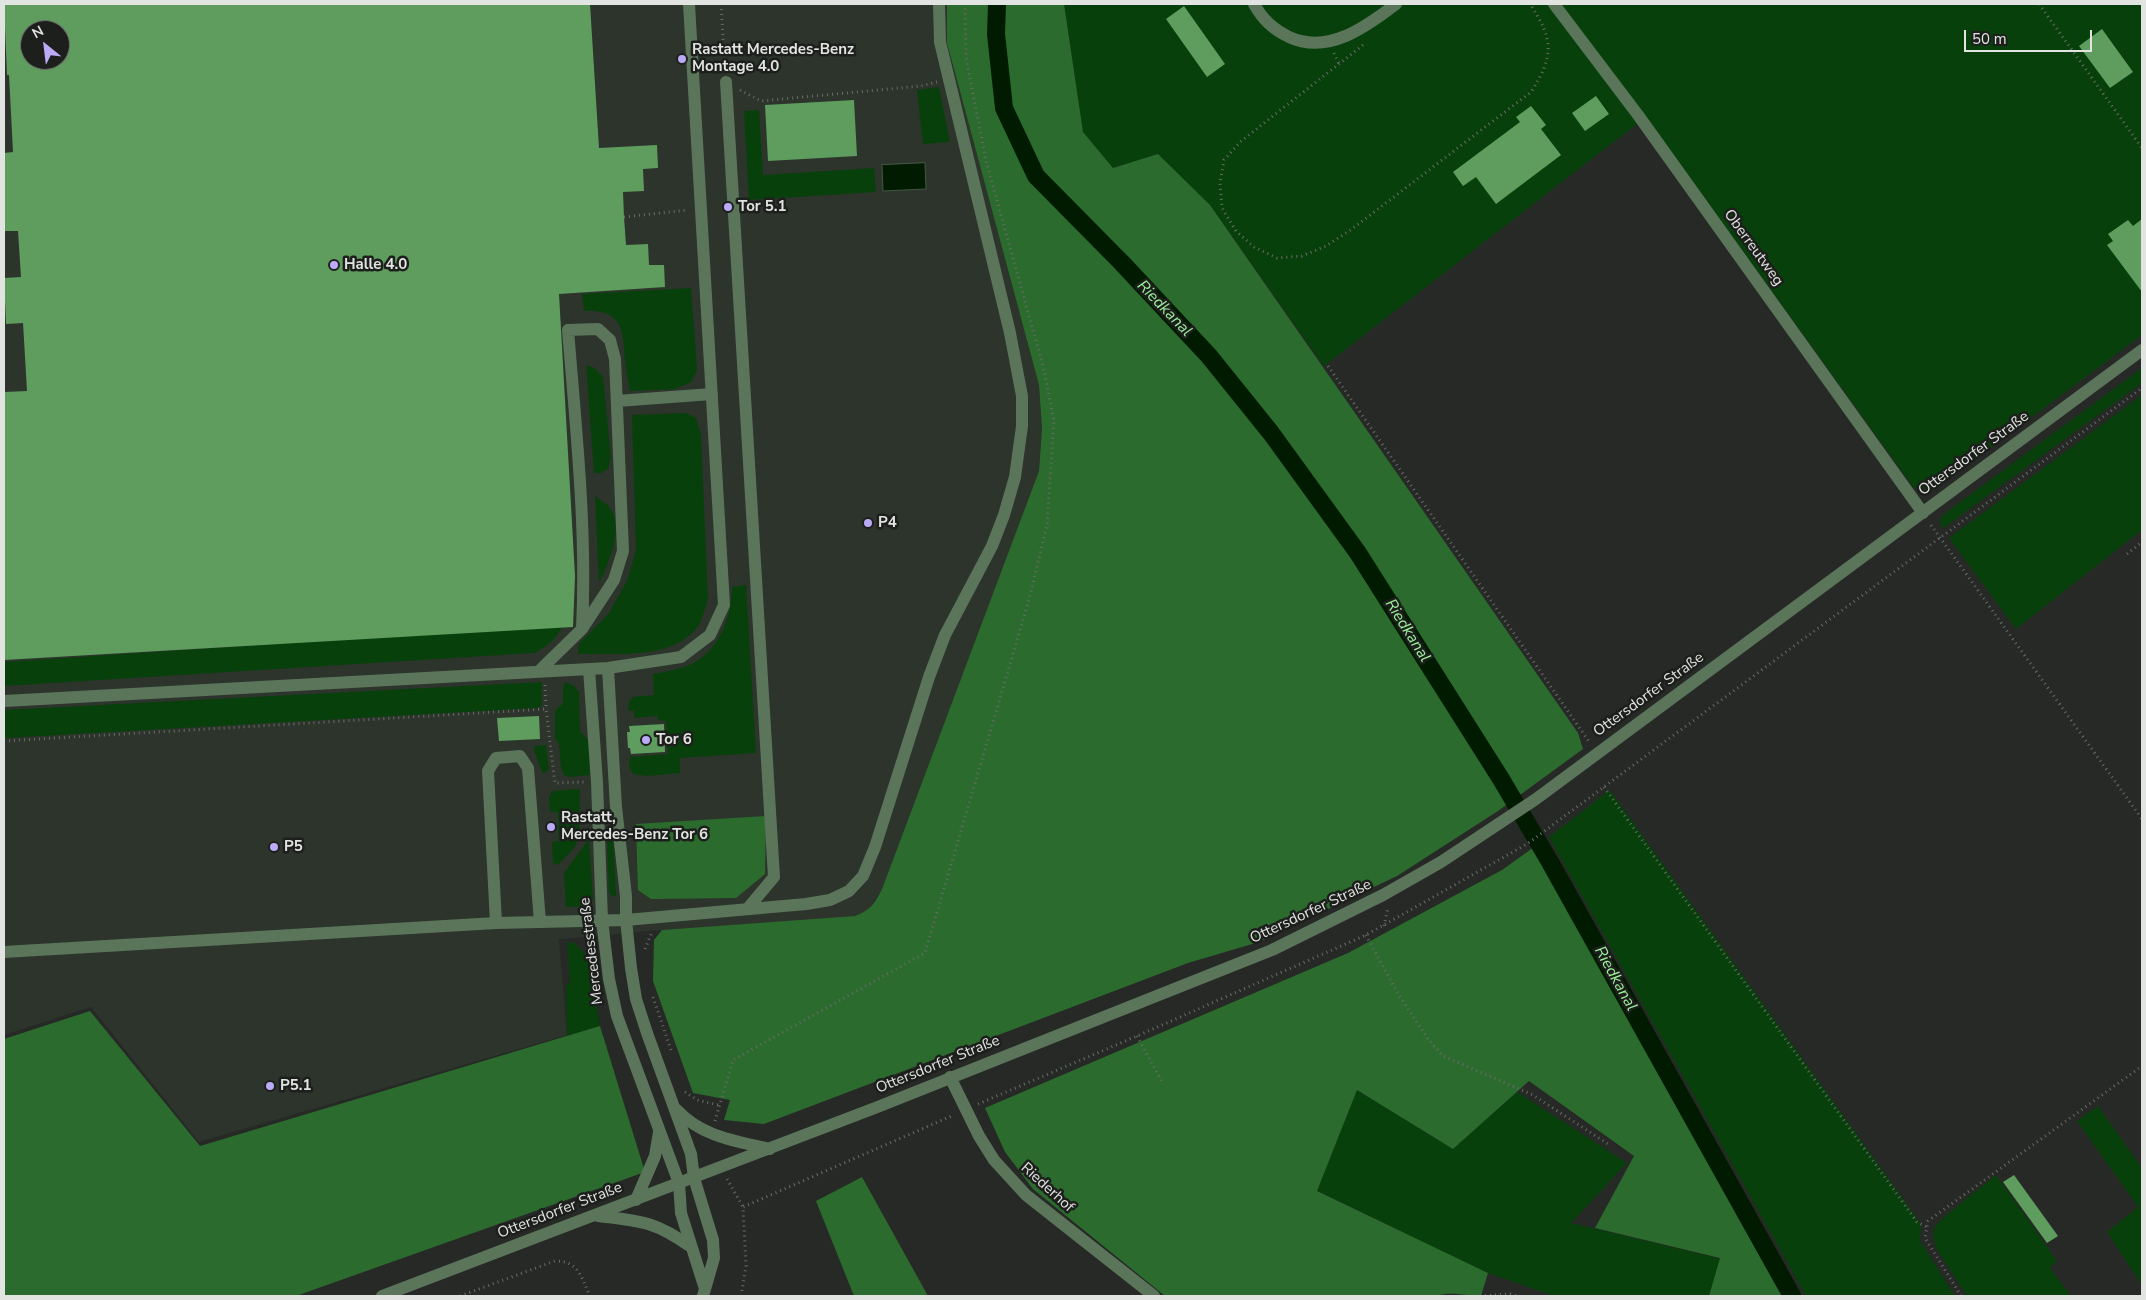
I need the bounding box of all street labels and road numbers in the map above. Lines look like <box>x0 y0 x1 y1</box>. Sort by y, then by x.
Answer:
street label: Oberreutweg <box>1719 206 1787 290</box>
street label: Ottersdorfer Straße <box>1915 408 2033 500</box>
street label: Ottersdorfer Straße <box>1590 649 1708 741</box>
street label: Ottersdorfer Straße <box>1247 876 1375 948</box>
street label: Mercedesstraße <box>577 896 607 1006</box>
street label: Ottersdorfer Straße <box>873 1032 1003 1098</box>
street label: Riederhof <box>1017 1159 1077 1217</box>
street label: Ottersdorfer Straße <box>495 1179 625 1243</box>

